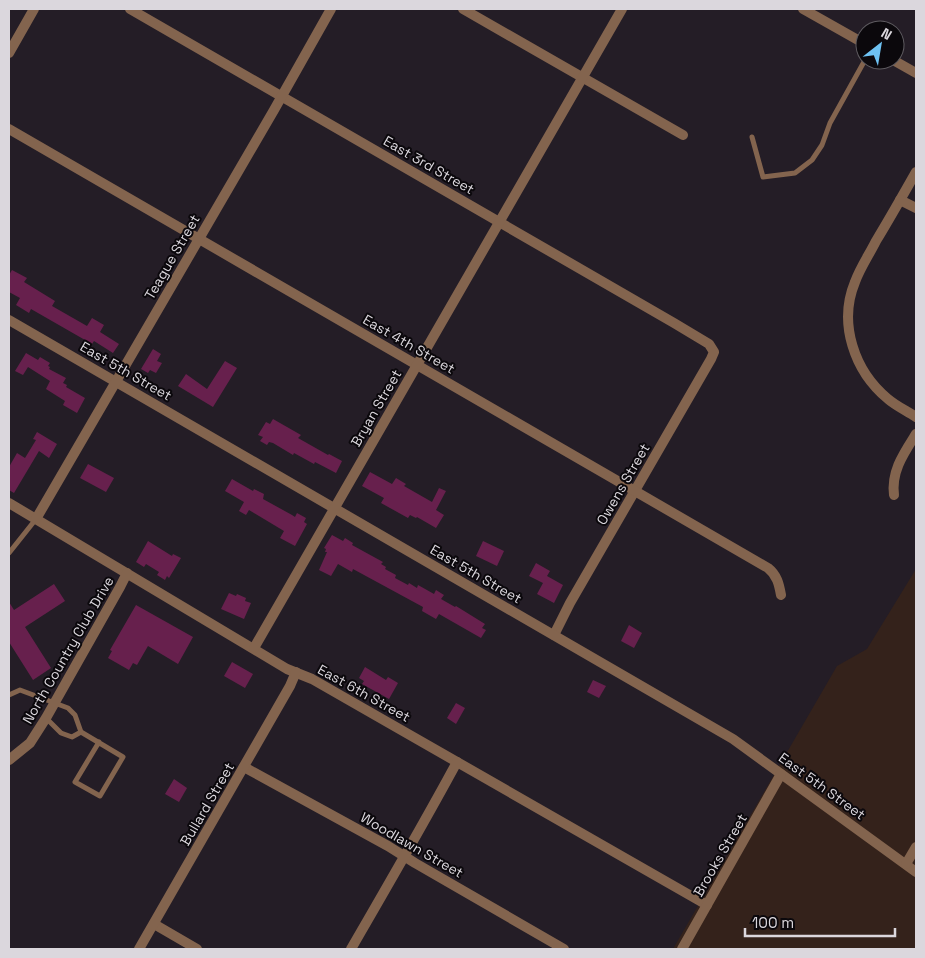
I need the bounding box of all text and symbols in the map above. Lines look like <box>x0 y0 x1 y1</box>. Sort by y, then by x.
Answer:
north arrow <box>855 20 905 70</box>
text: N <box>878 24 895 44</box>
street label: East 3rd Street <box>380 132 478 198</box>
street label: Teague Street <box>140 211 204 303</box>
street label: East 4th Street <box>360 310 458 378</box>
street label: East 5th Street <box>77 337 175 405</box>
street label: Bryan Street <box>347 366 405 450</box>
street label: Owens Street <box>592 440 654 528</box>
street label: East 5th Street <box>427 540 525 608</box>
street label: North Country Club Drive <box>18 573 118 727</box>
street label: East 6th Street <box>315 660 413 726</box>
street label: East 5th Street <box>775 748 869 824</box>
street label: Bullard Street <box>176 759 238 849</box>
street label: Woodlawn Street <box>357 808 467 882</box>
street label: Brooks Street <box>689 810 751 900</box>
scale bar <box>745 906 895 938</box>
text: 100 m <box>752 913 794 932</box>

